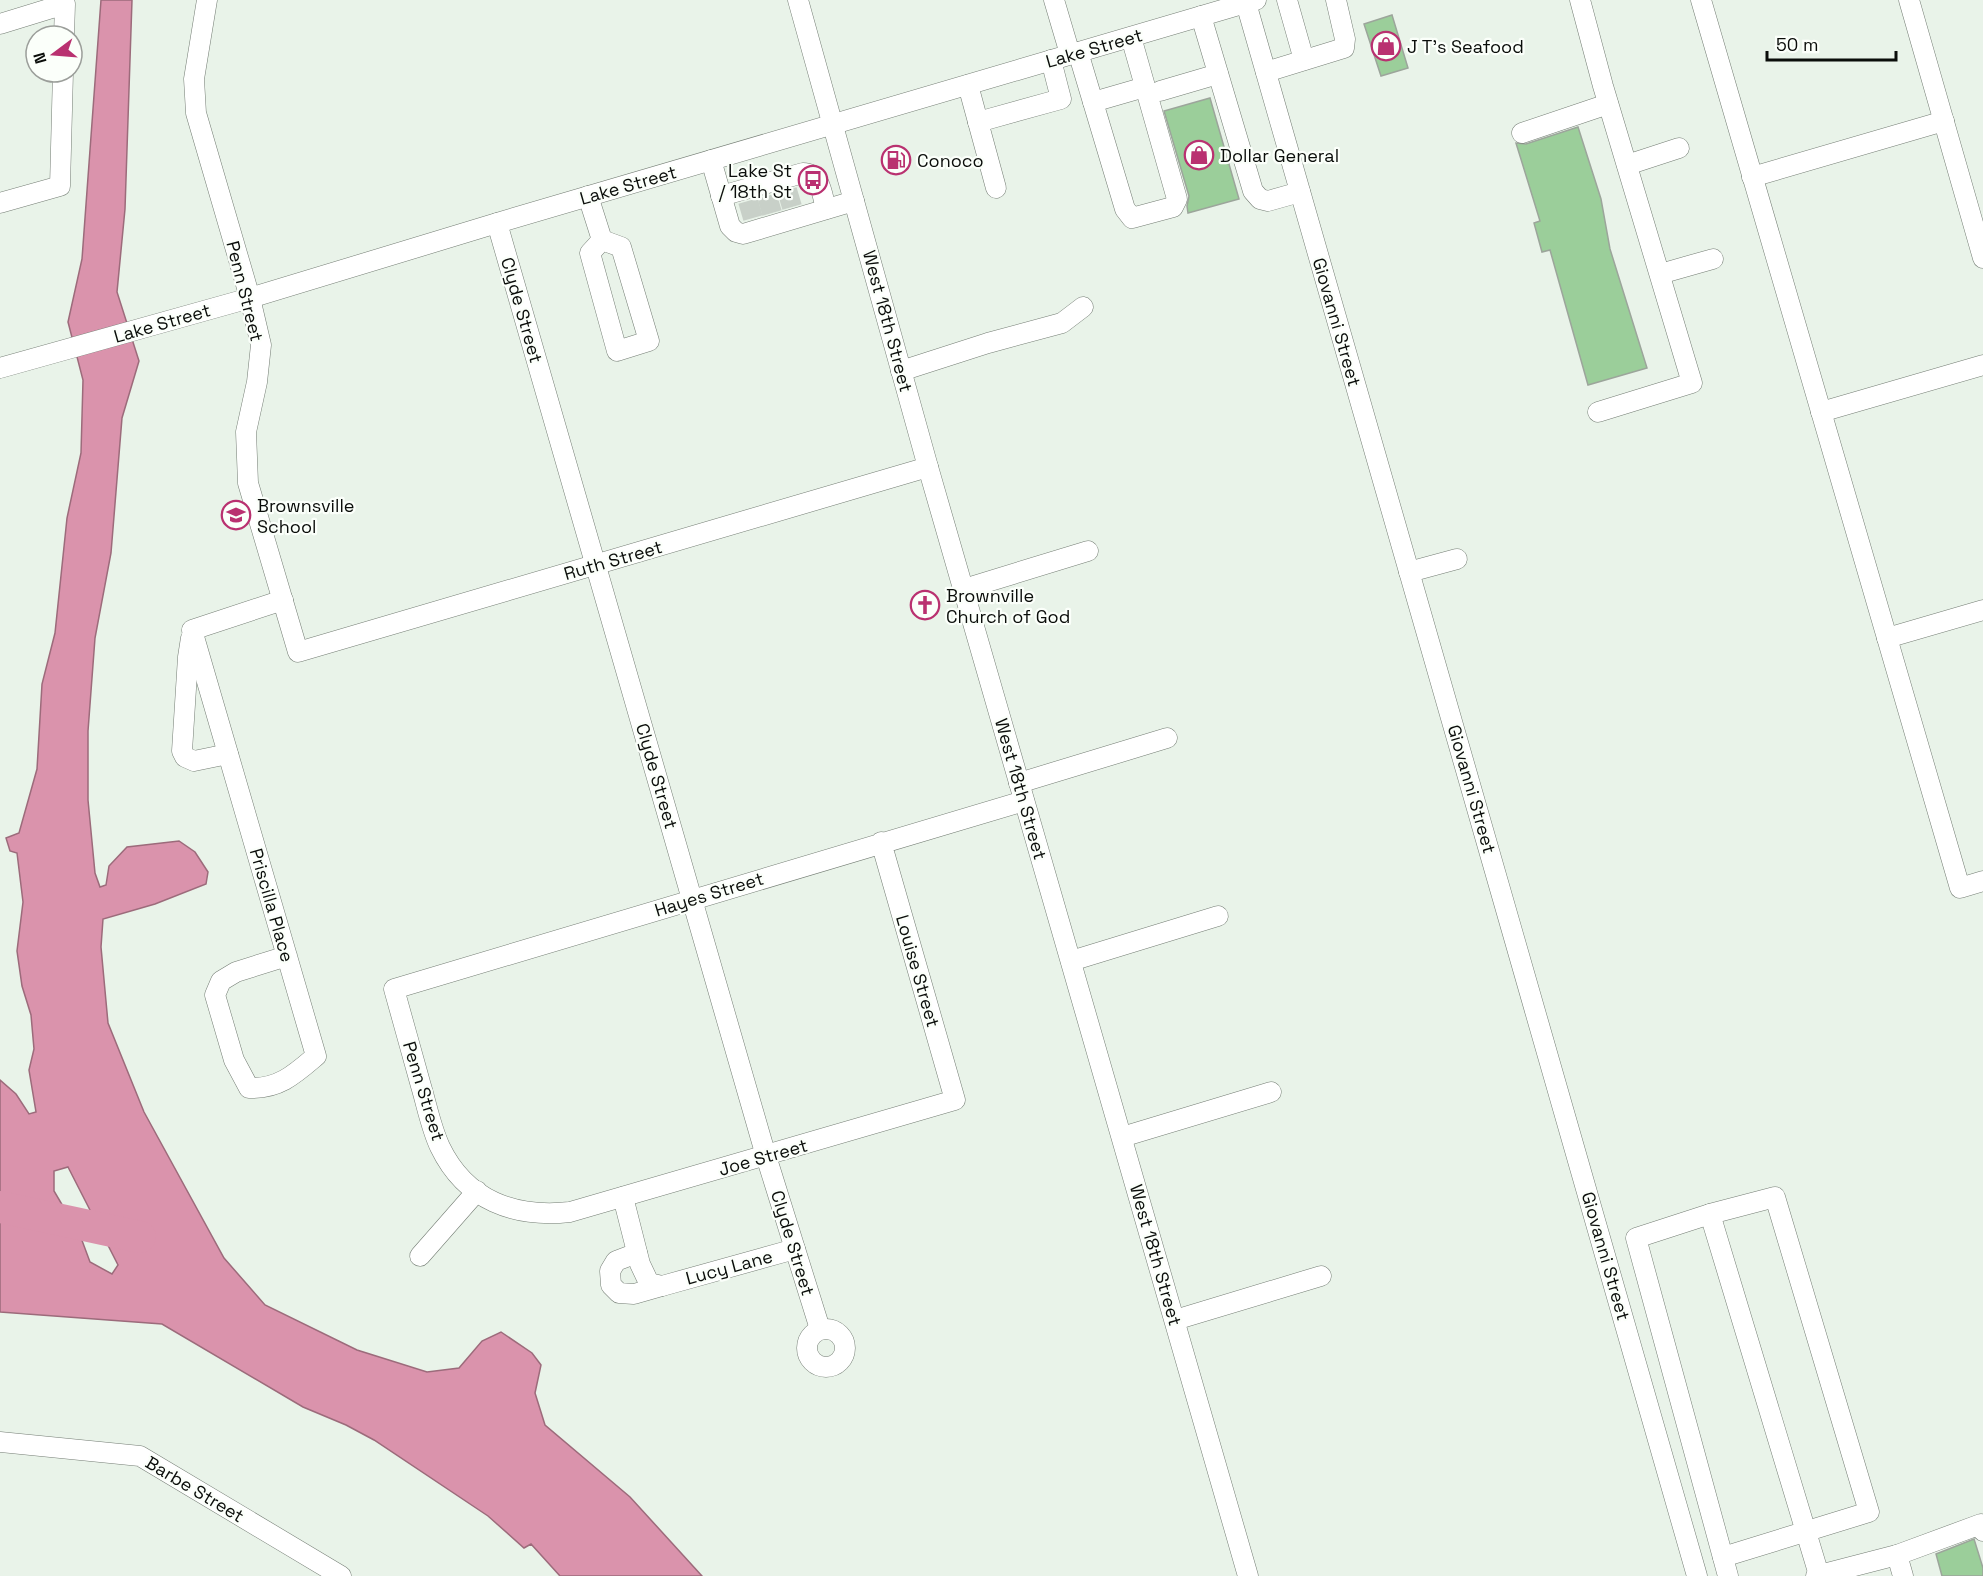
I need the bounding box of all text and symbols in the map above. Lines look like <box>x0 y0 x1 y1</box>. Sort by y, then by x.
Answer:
street label: Lake Street <box>1043 23 1145 73</box>
north arrow <box>24 24 84 84</box>
scale bar <box>1767 24 1896 62</box>
shop icon: J T's Seafood <box>1370 30 1402 62</box>
text: 50 m <box>1776 33 1818 56</box>
place label: J T's Seafood <box>1407 35 1524 58</box>
text: N <box>28 50 52 66</box>
shop icon: Dollar General <box>1183 139 1215 171</box>
fuel station icon: Conoco <box>880 144 912 176</box>
place label: Dollar General <box>1220 144 1339 167</box>
place label: Conoco <box>917 149 984 172</box>
place label: Lake St / 18th St <box>719 159 792 203</box>
street label: Lake Street <box>577 160 679 210</box>
bus stop icon: Lake St / 18th St <box>797 164 829 196</box>
street label: Penn Street <box>221 238 269 344</box>
street label: West 18th Street <box>858 247 918 395</box>
street label: Clyde Street <box>496 255 548 365</box>
street label: Giovanni Street <box>1308 255 1366 389</box>
street label: Lake Street <box>111 298 213 348</box>
place label: Brownsville School <box>257 494 355 538</box>
school or university icon: Brownsville School <box>220 499 252 531</box>
street label: Ruth Street <box>561 535 665 585</box>
place label: Brownville Church of God <box>946 584 1070 628</box>
church icon: Brownville Church of God <box>909 589 941 621</box>
street label: West 18th Street <box>990 716 1052 862</box>
street label: Clyde Street <box>631 721 683 831</box>
street label: Giovanni Street <box>1443 722 1501 856</box>
street label: Priscilla Place <box>245 845 299 965</box>
street label: Hayes Street <box>652 867 766 921</box>
street label: Louise Street <box>891 912 945 1030</box>
street label: Penn Street <box>398 1038 450 1144</box>
street label: Joe Street <box>716 1133 810 1181</box>
street label: West 18th Street <box>1125 1182 1187 1328</box>
street label: Clyde Street <box>766 1188 820 1298</box>
street label: Giovanni Street <box>1577 1189 1635 1323</box>
street label: Lucy Lane <box>683 1244 775 1290</box>
street label: Barbe Street <box>142 1451 248 1527</box>

